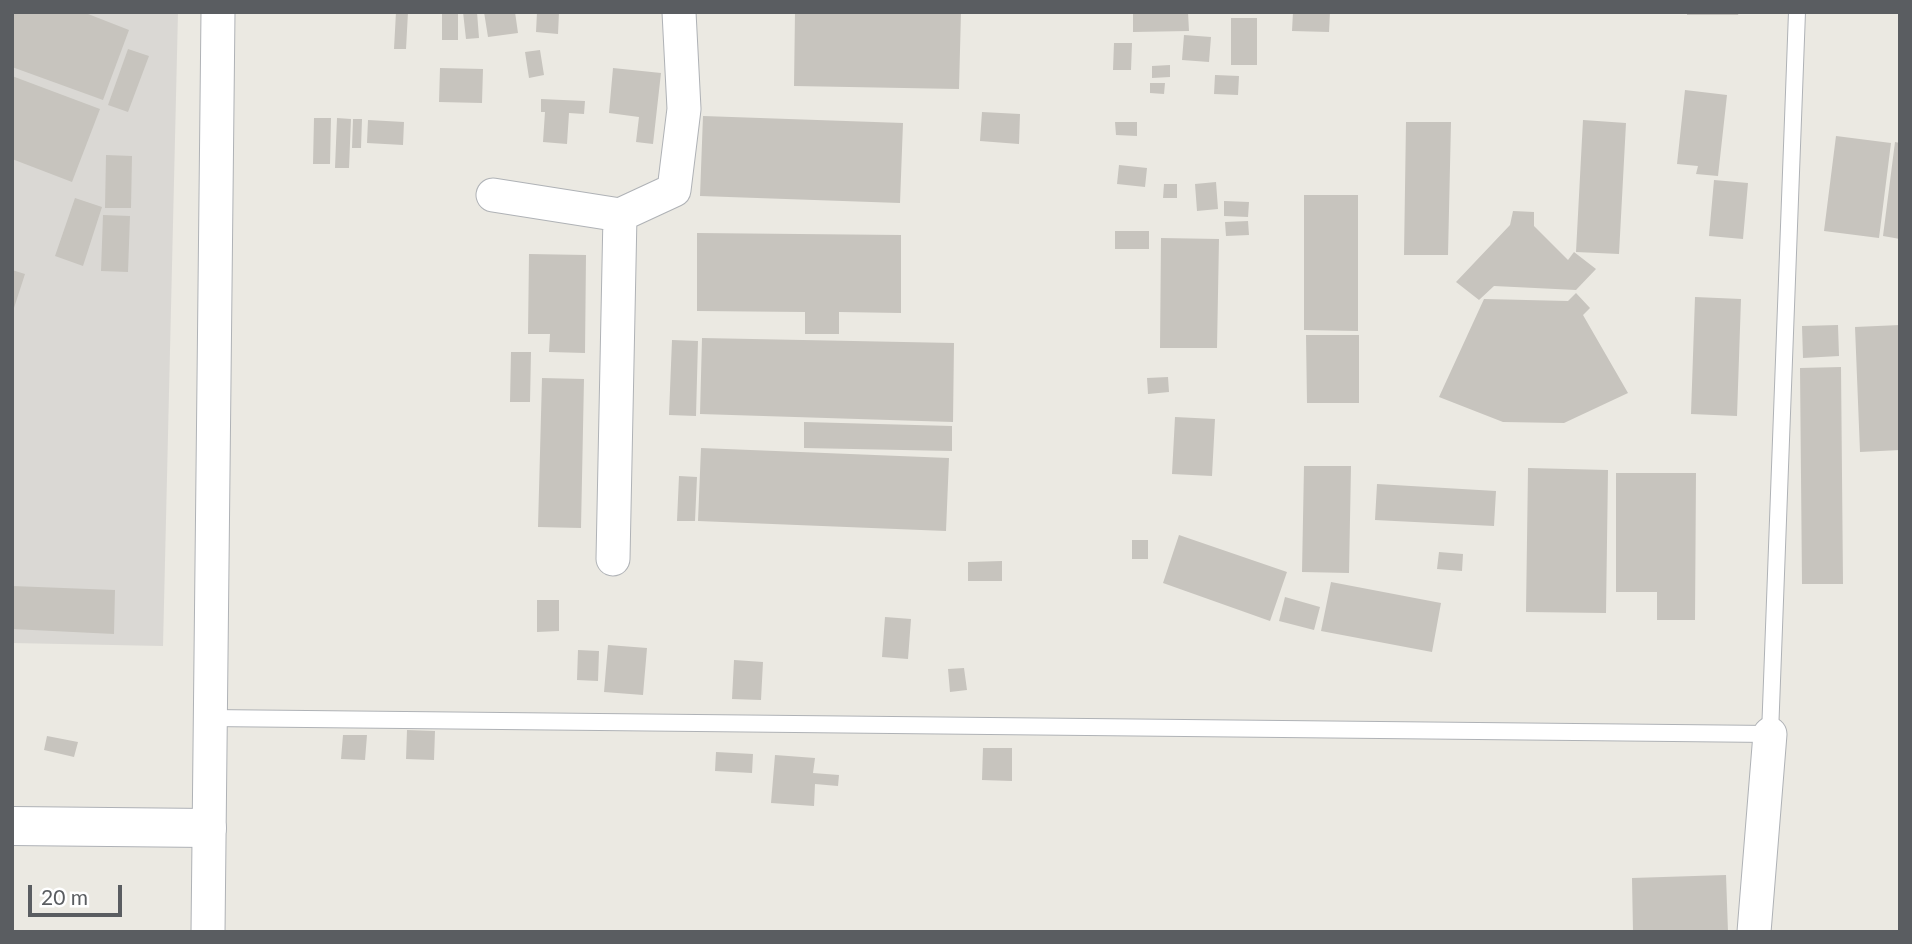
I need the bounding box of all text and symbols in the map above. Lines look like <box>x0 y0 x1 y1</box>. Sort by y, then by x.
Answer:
scale bar <box>32 870 126 914</box>
text: 20 m <box>41 884 88 909</box>

